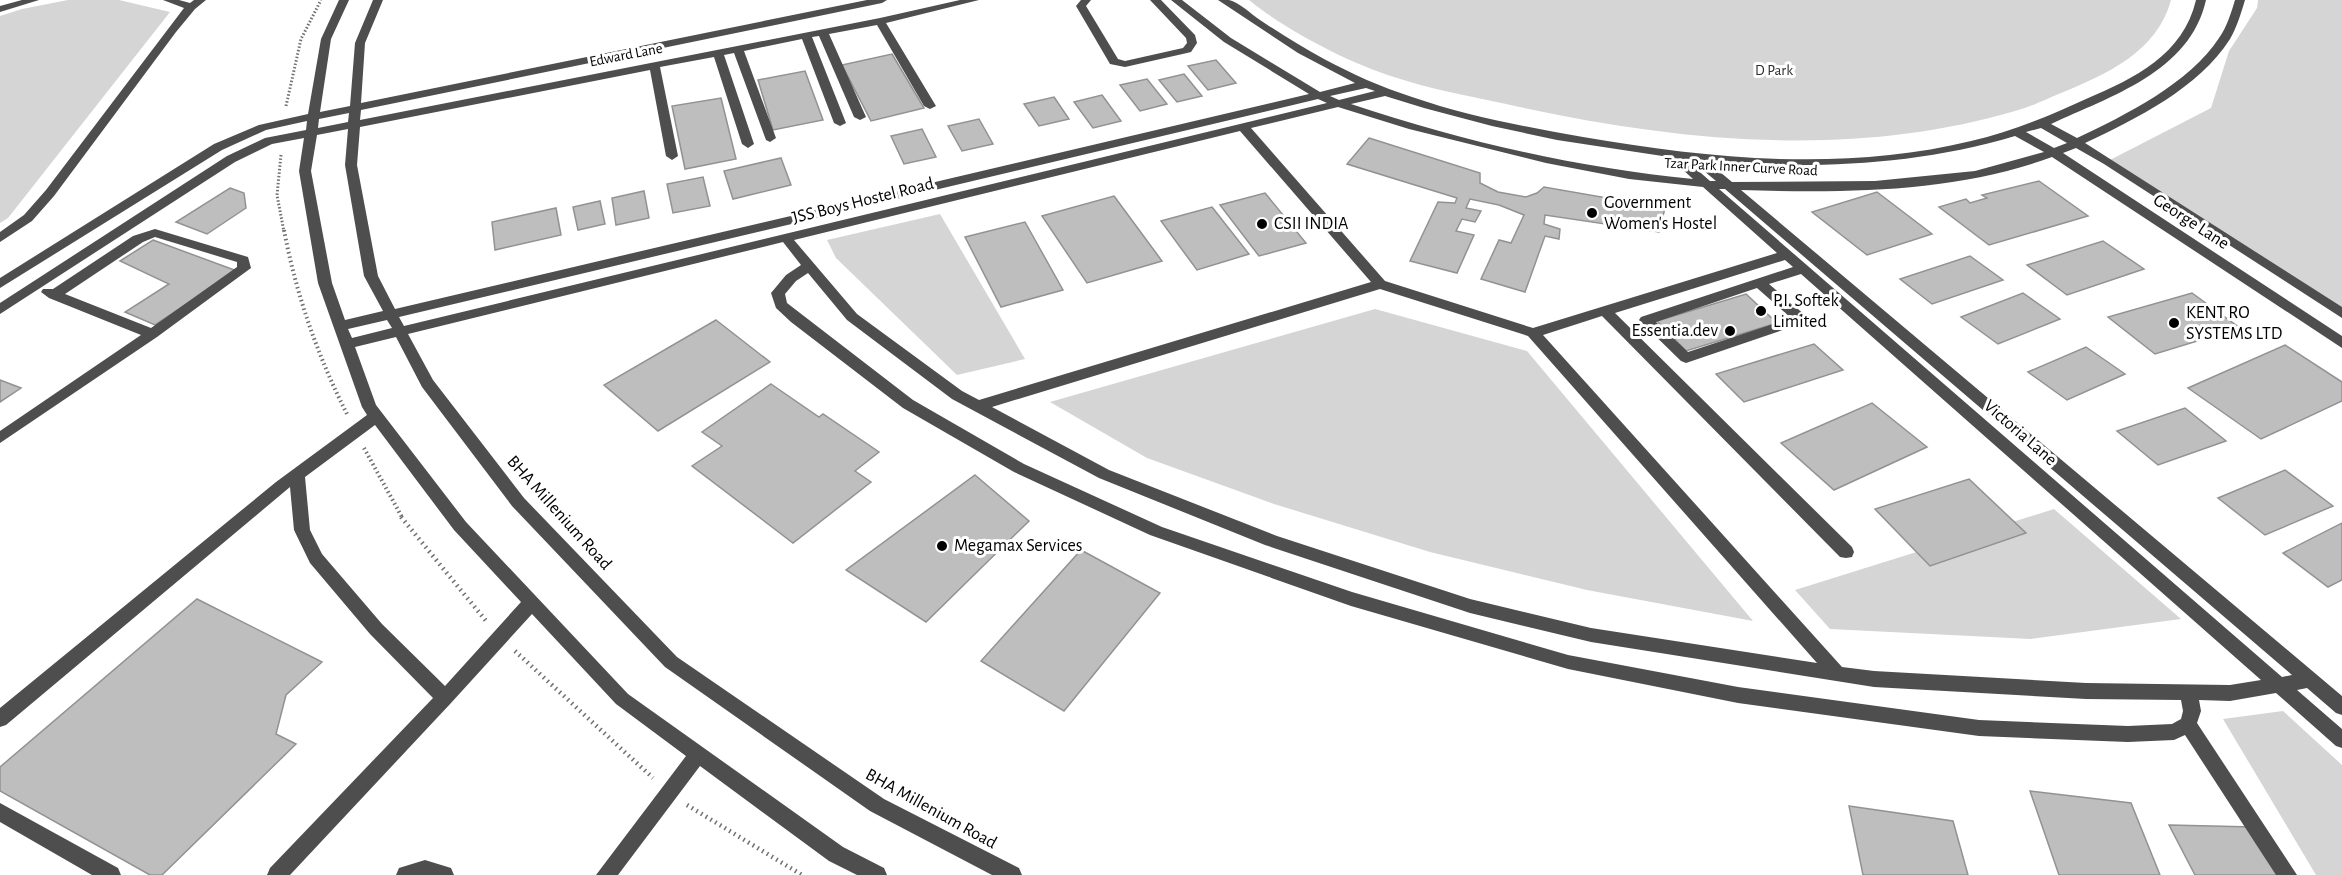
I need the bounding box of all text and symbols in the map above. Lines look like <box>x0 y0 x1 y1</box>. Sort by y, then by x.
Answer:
street label: Edward Lane <box>588 41 664 69</box>
park label: D Park <box>1755 63 1793 78</box>
street label: Tzar Park Inner Curve Road <box>1664 155 1818 179</box>
street label: JSS Boys Hostel Road <box>790 175 936 227</box>
street label: George Lane <box>2150 191 2232 253</box>
place label: Government Women's Hostel <box>1604 194 1717 233</box>
marker: Government Women's Hostel <box>1585 206 1599 220</box>
place label: CSII INDIA <box>1274 215 1349 233</box>
marker: CSII INDIA <box>1255 217 1269 231</box>
place label: P.I. Softek Limited <box>1773 292 1840 331</box>
marker: P.I. Softek Limited <box>1754 304 1768 318</box>
place label: KENT RO SYSTEMS LTD <box>2186 304 2282 343</box>
marker: KENT RO SYSTEMS LTD <box>2167 316 2181 330</box>
place label: Essentia.dev <box>1631 322 1718 340</box>
marker: Essentia.dev <box>1723 324 1737 338</box>
street label: Victoria Lane <box>1980 397 2060 469</box>
street label: BHA Millenium Road <box>503 452 615 574</box>
place label: Megamax Services <box>954 537 1082 555</box>
marker: Megamax Services <box>935 539 949 553</box>
street label: BHA Millenium Road <box>862 766 1000 852</box>

